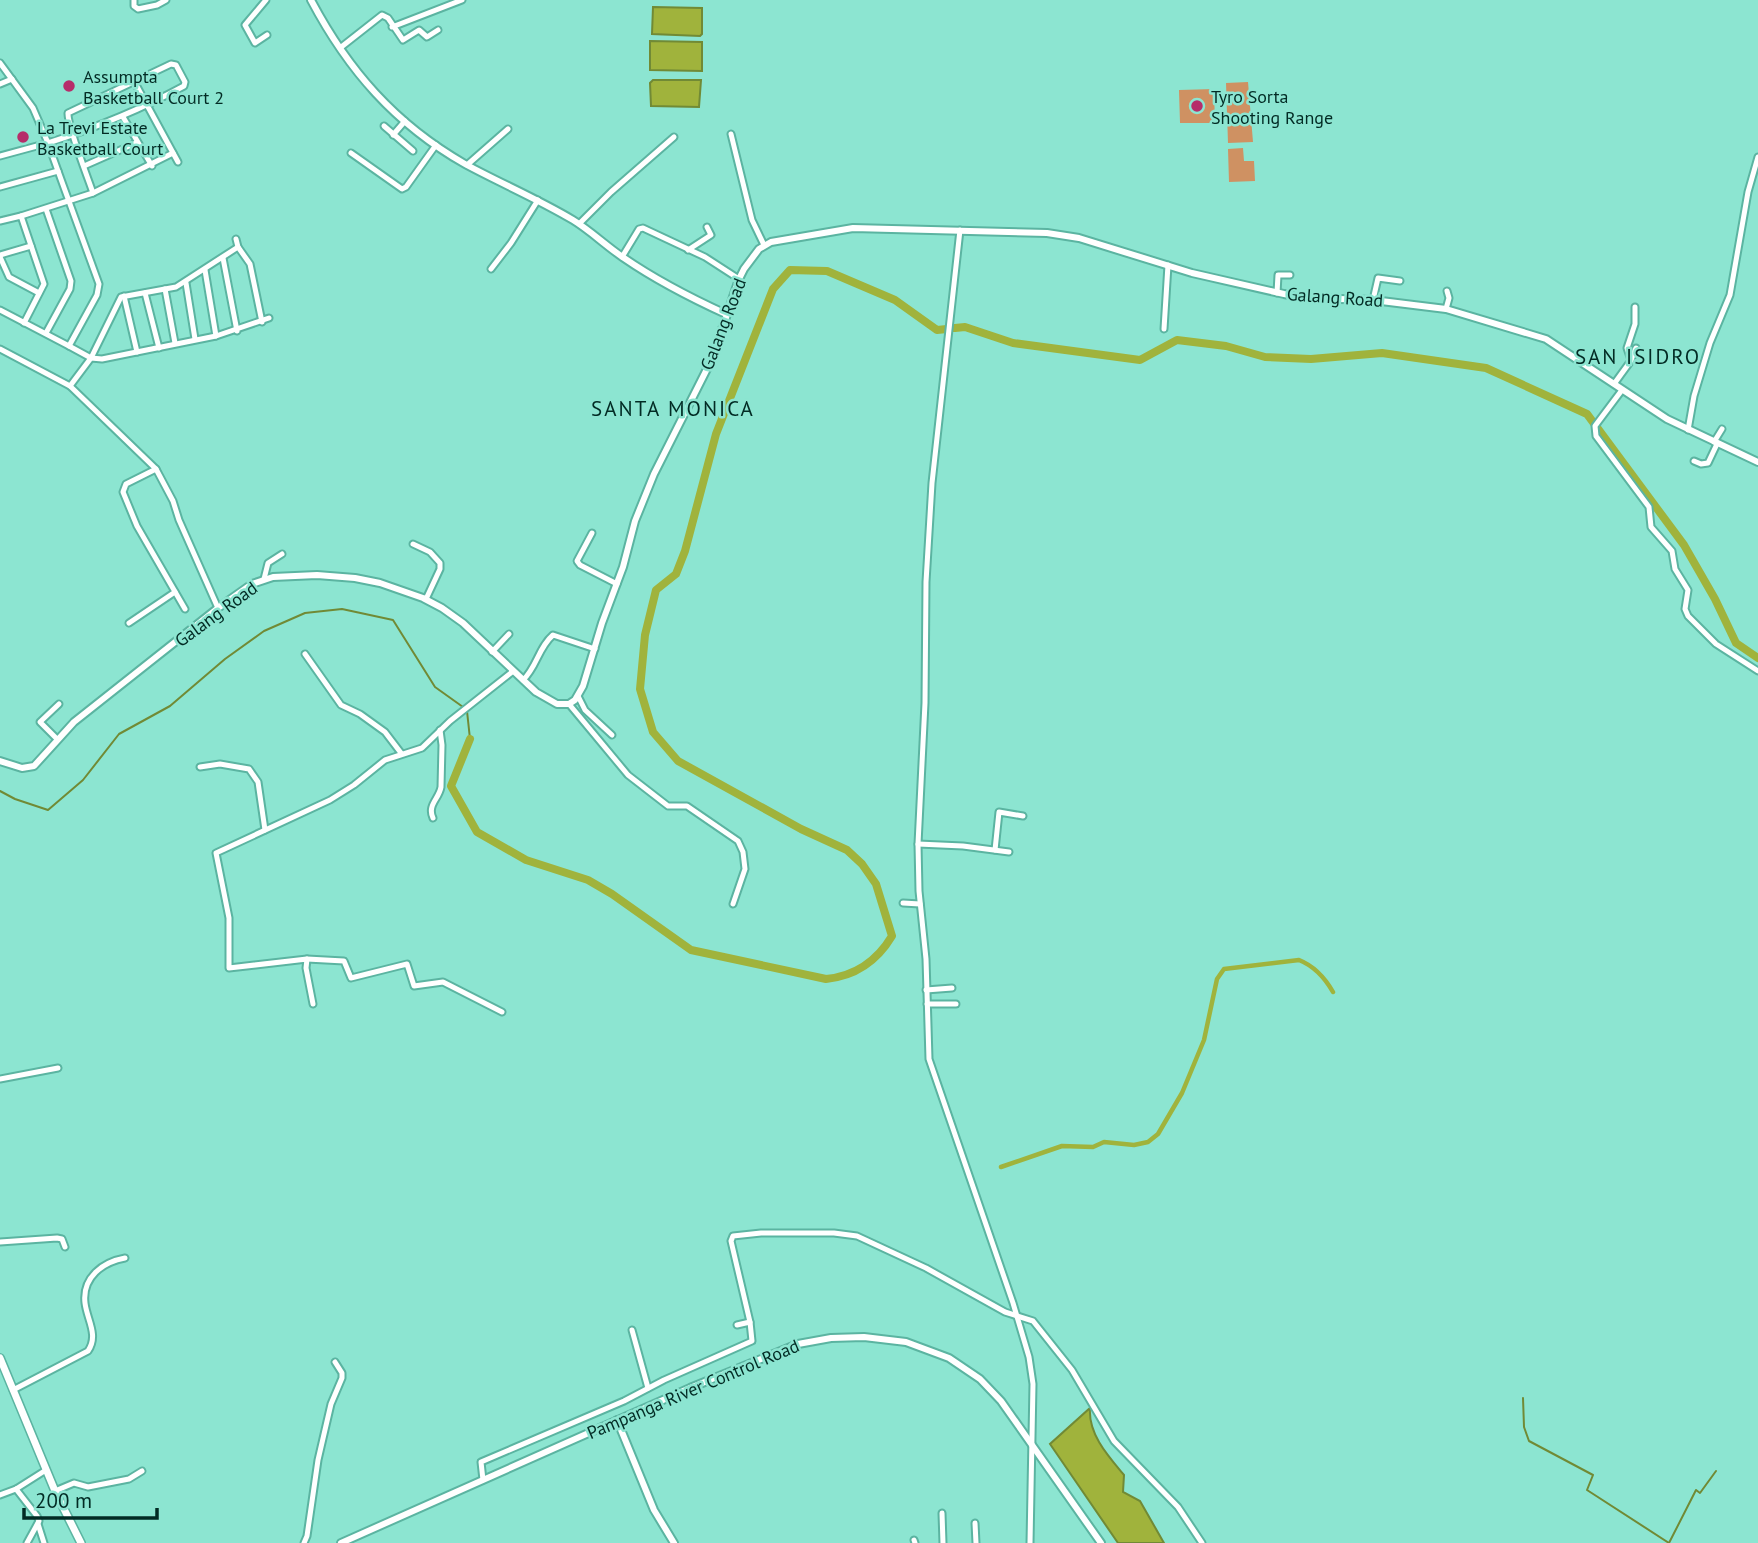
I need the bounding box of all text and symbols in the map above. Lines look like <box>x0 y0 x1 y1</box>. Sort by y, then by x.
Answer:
place label: Assumpta Basketball Court 2 <box>83 65 224 109</box>
marker: Assumpta Basketball Court 2 <box>61 78 77 94</box>
place label: Tyro Sorta Shooting Range <box>1211 85 1333 129</box>
marker: Tyro Sorta Shooting Range <box>1189 98 1205 114</box>
place label: La Trevi Estate Basketball Court <box>37 116 163 160</box>
marker: La Trevi Estate Basketball Court <box>15 129 31 145</box>
street label: Galang Road <box>695 275 751 373</box>
street label: Galang Road <box>1286 282 1384 312</box>
district label: SAN ISIDRO <box>1575 343 1701 370</box>
district label: SANTA MONICA <box>591 395 755 422</box>
street label: Galang Road <box>170 576 262 652</box>
street label: Pampanga River Control Road <box>583 1334 803 1444</box>
scale bar <box>24 1476 158 1520</box>
text: 200 m <box>35 1487 92 1514</box>

